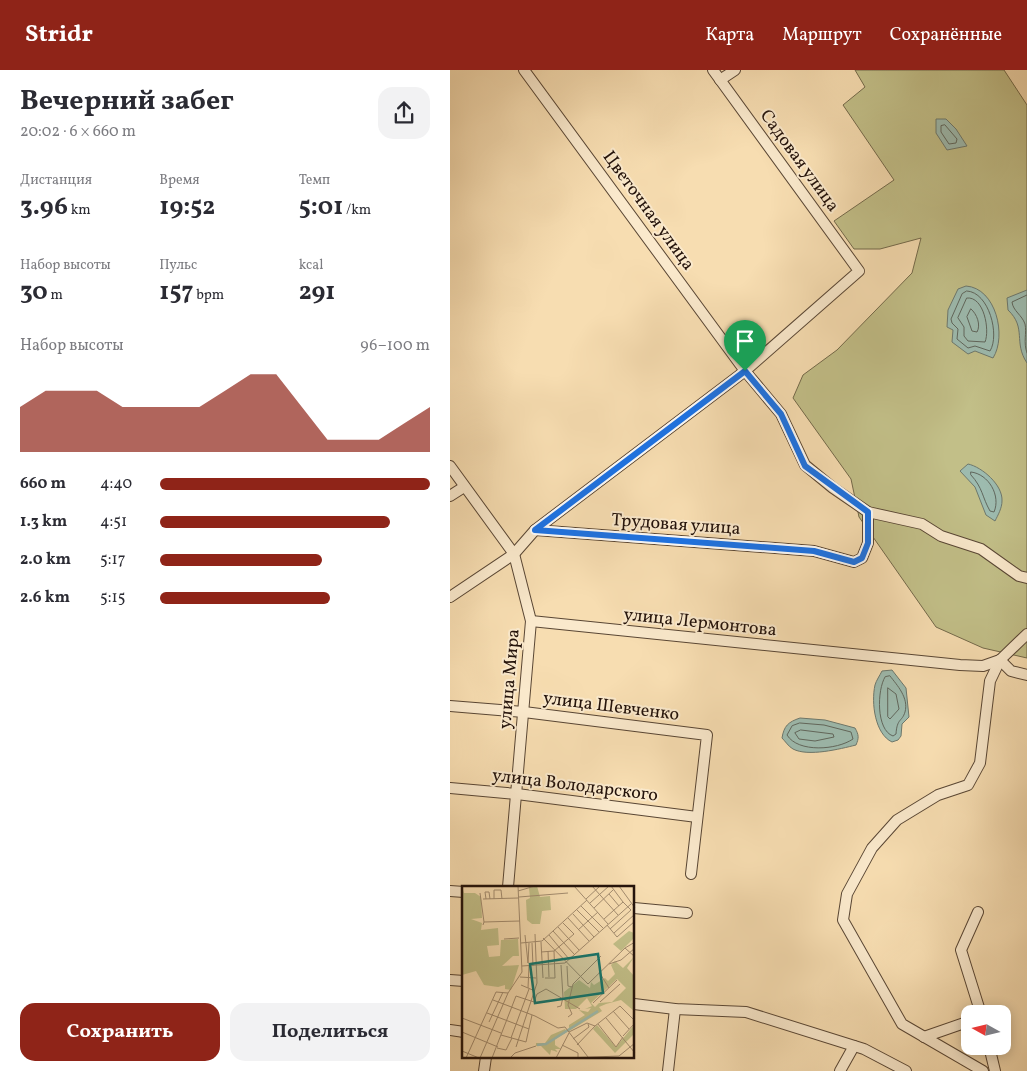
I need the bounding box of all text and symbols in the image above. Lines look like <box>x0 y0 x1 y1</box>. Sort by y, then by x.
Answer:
text: Stridr <box>25 18 93 52</box>
text: Карта <box>705 23 754 48</box>
text: Маршрут <box>782 23 862 48</box>
text: Сохранённые <box>890 23 1002 48</box>
text: Вечерний забег <box>20 82 234 121</box>
button: share <box>378 87 430 139</box>
street label: Садовая улица <box>753 105 845 217</box>
text: 20:02 · 6 × 660 m <box>20 121 136 143</box>
street label: Цветочная улица <box>596 146 700 276</box>
text: Дистанция <box>20 171 92 190</box>
text: Время <box>159 171 200 190</box>
text: Темп <box>299 171 330 190</box>
text: 3.96 <box>20 190 68 225</box>
text: 19:52 <box>159 190 215 225</box>
text: 5:01 <box>299 190 343 225</box>
text: km <box>68 201 91 220</box>
text: /km <box>343 201 371 220</box>
text: Набор высоты <box>20 256 111 275</box>
text: Пульс <box>159 256 197 275</box>
text: kcal <box>299 256 324 275</box>
text: 30 <box>20 275 48 310</box>
text: 157 <box>159 275 193 310</box>
text: 291 <box>299 275 335 310</box>
text: m <box>48 286 63 305</box>
text: bpm <box>193 286 224 305</box>
pin <box>724 320 766 371</box>
icon: arrive <box>731 327 759 355</box>
text: Набор высоты <box>20 335 124 357</box>
text: 96–100 m <box>360 335 430 357</box>
text: 660 m <box>20 473 66 495</box>
text: 4:40 <box>100 473 132 495</box>
street label: Трудовая улица <box>611 508 742 542</box>
text: 1.3 km <box>20 511 67 533</box>
text: 4:51 <box>100 511 127 533</box>
text: 2.0 km <box>20 549 71 571</box>
text: 5:17 <box>100 549 125 571</box>
text: 2.6 km <box>20 587 70 609</box>
text: 5:15 <box>100 587 125 609</box>
street label: улица Лермонтова <box>622 603 778 643</box>
street label: улица Мира <box>493 628 527 730</box>
street label: улица Шевченко <box>541 686 681 728</box>
street label: улица Володарского <box>491 763 659 809</box>
inset map <box>462 886 635 1058</box>
button: Сохранить <box>20 1003 220 1061</box>
button: Поделиться <box>230 1003 430 1061</box>
north arrow <box>961 1005 1011 1055</box>
map controls <box>961 1005 1011 1055</box>

